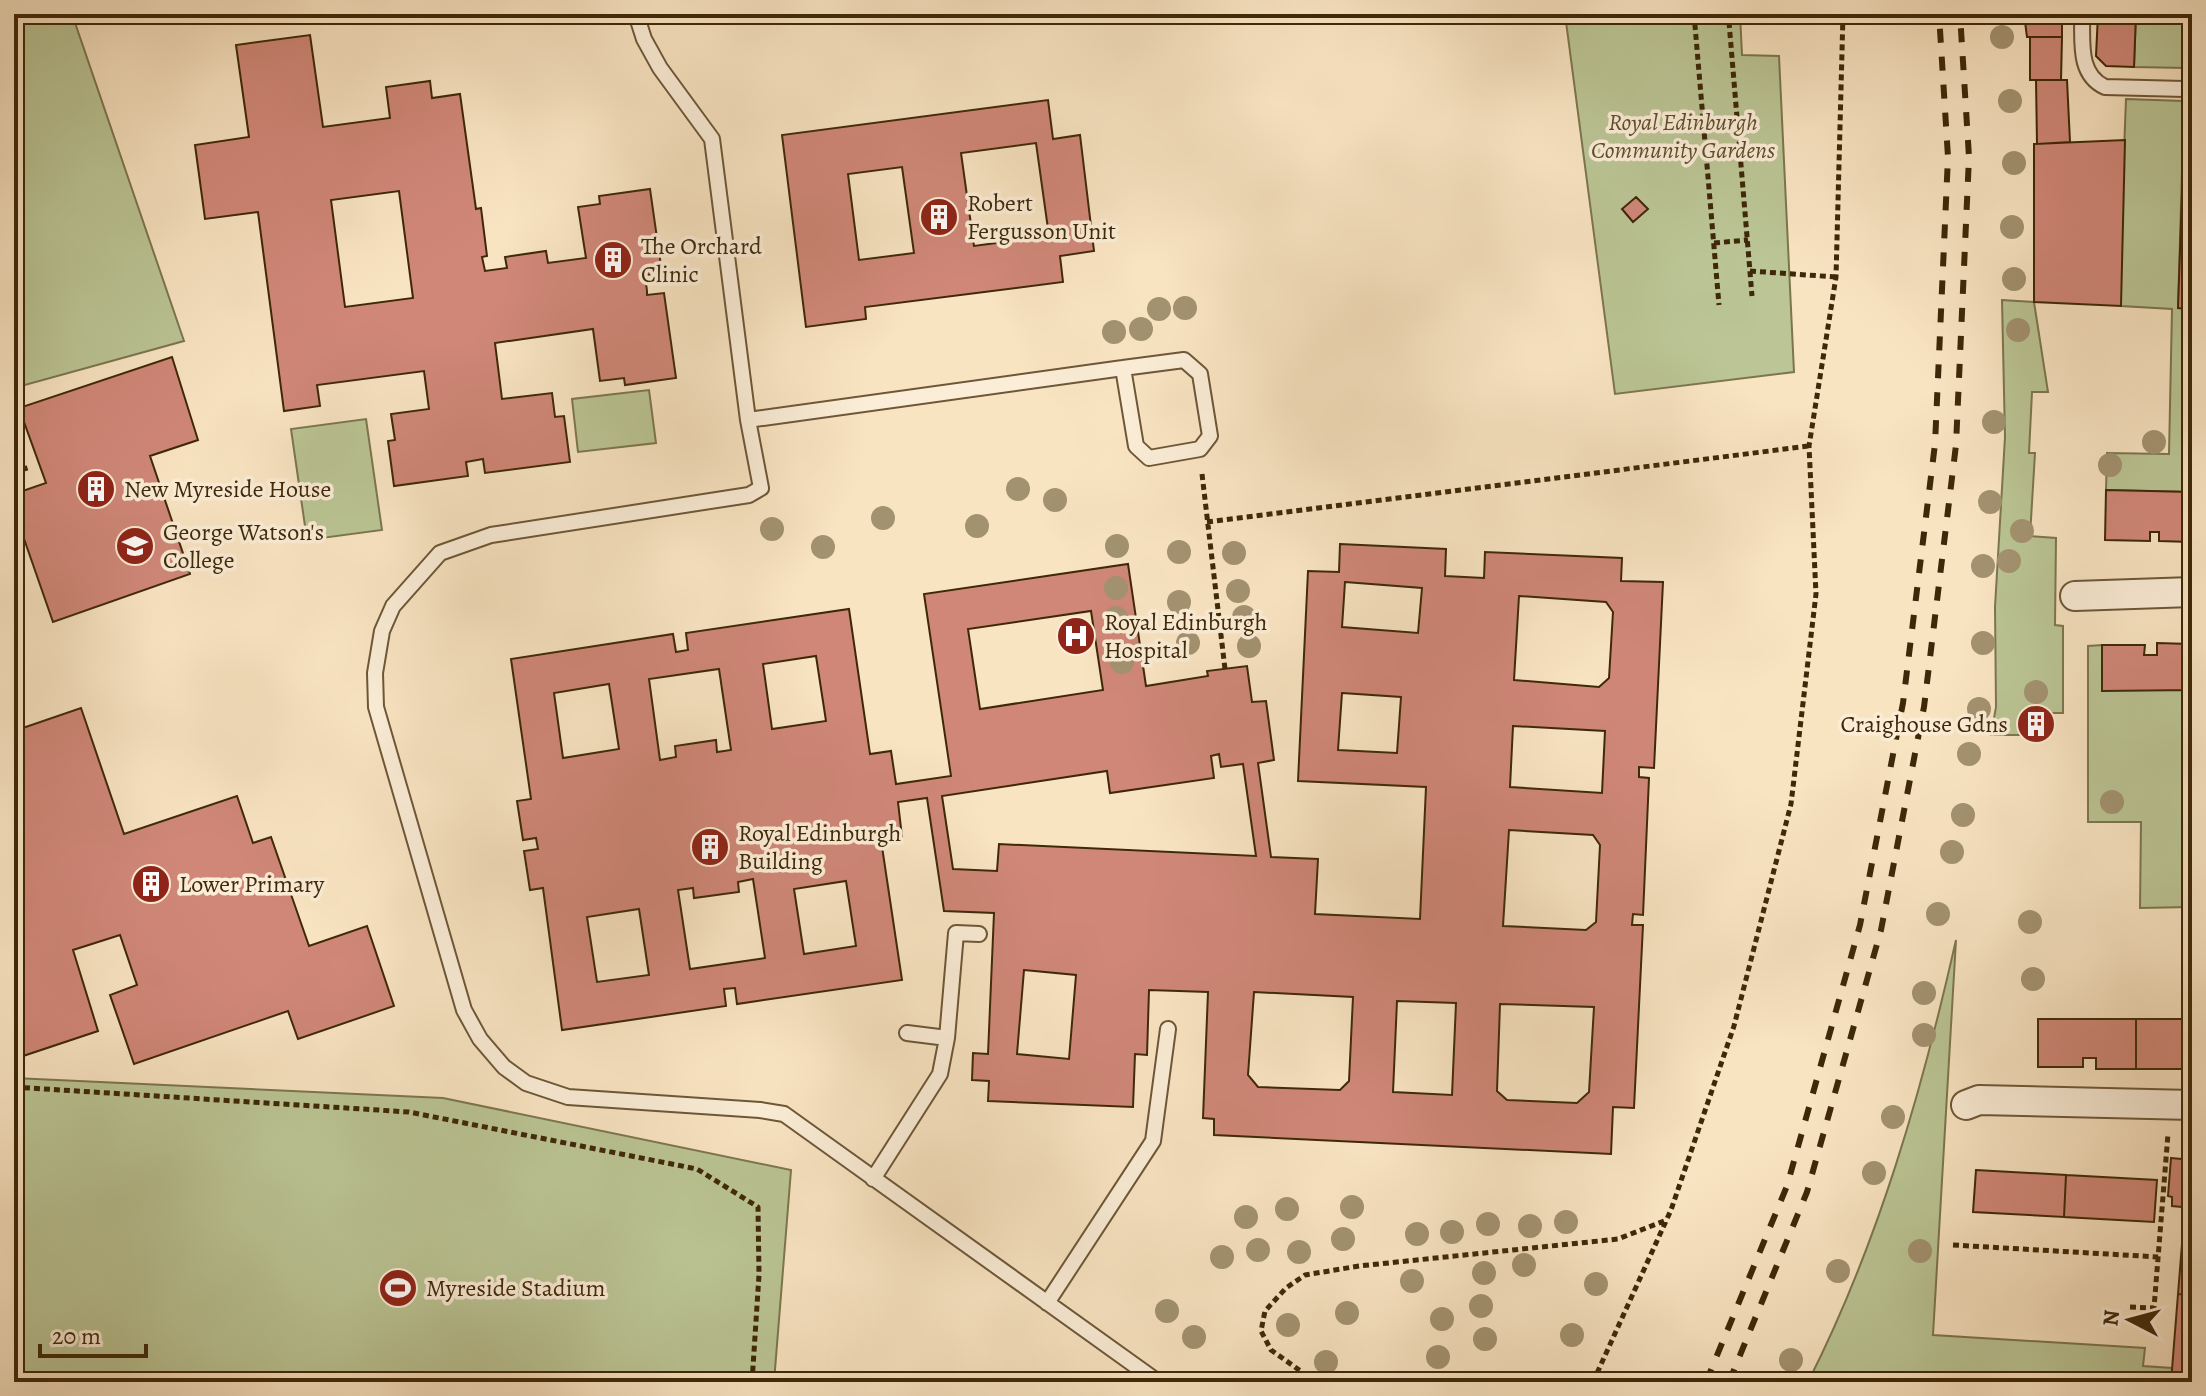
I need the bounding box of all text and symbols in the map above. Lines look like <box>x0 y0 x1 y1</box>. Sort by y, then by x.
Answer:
park label: Royal Edinburgh Community Gardens <box>1591 106 1775 166</box>
place label: Robert Fergusson Unit <box>967 187 1116 247</box>
building icon: Robert Fergusson Unit <box>918 196 960 238</box>
place label: The Orchard Clinic <box>641 230 762 290</box>
building icon: The Orchard Clinic <box>592 239 634 281</box>
building icon: New Myreside House <box>75 468 117 510</box>
place label: New Myreside House <box>124 473 331 505</box>
place label: George Watson's College <box>163 516 324 576</box>
school or university icon: George Watson's College <box>114 525 156 567</box>
place label: Royal Edinburgh Hospital <box>1104 606 1267 666</box>
hospital icon: Royal Edinburgh Hospital <box>1055 615 1097 657</box>
building icon: Craighouse Gdns <box>2015 703 2057 745</box>
place label: Craighouse Gdns <box>1840 708 2008 740</box>
place label: Royal Edinburgh Building <box>738 817 901 877</box>
building icon: Royal Edinburgh Building <box>689 826 731 868</box>
building icon: Lower Primary <box>130 863 172 905</box>
place label: Lower Primary <box>179 868 325 900</box>
sports icon: Myreside Stadium <box>377 1267 419 1309</box>
place label: Myreside Stadium <box>426 1272 606 1304</box>
north arrow <box>2090 1280 2170 1360</box>
scale bar <box>40 1308 146 1358</box>
text: N <box>2095 1308 2127 1328</box>
text: 20 m <box>52 1320 101 1352</box>

